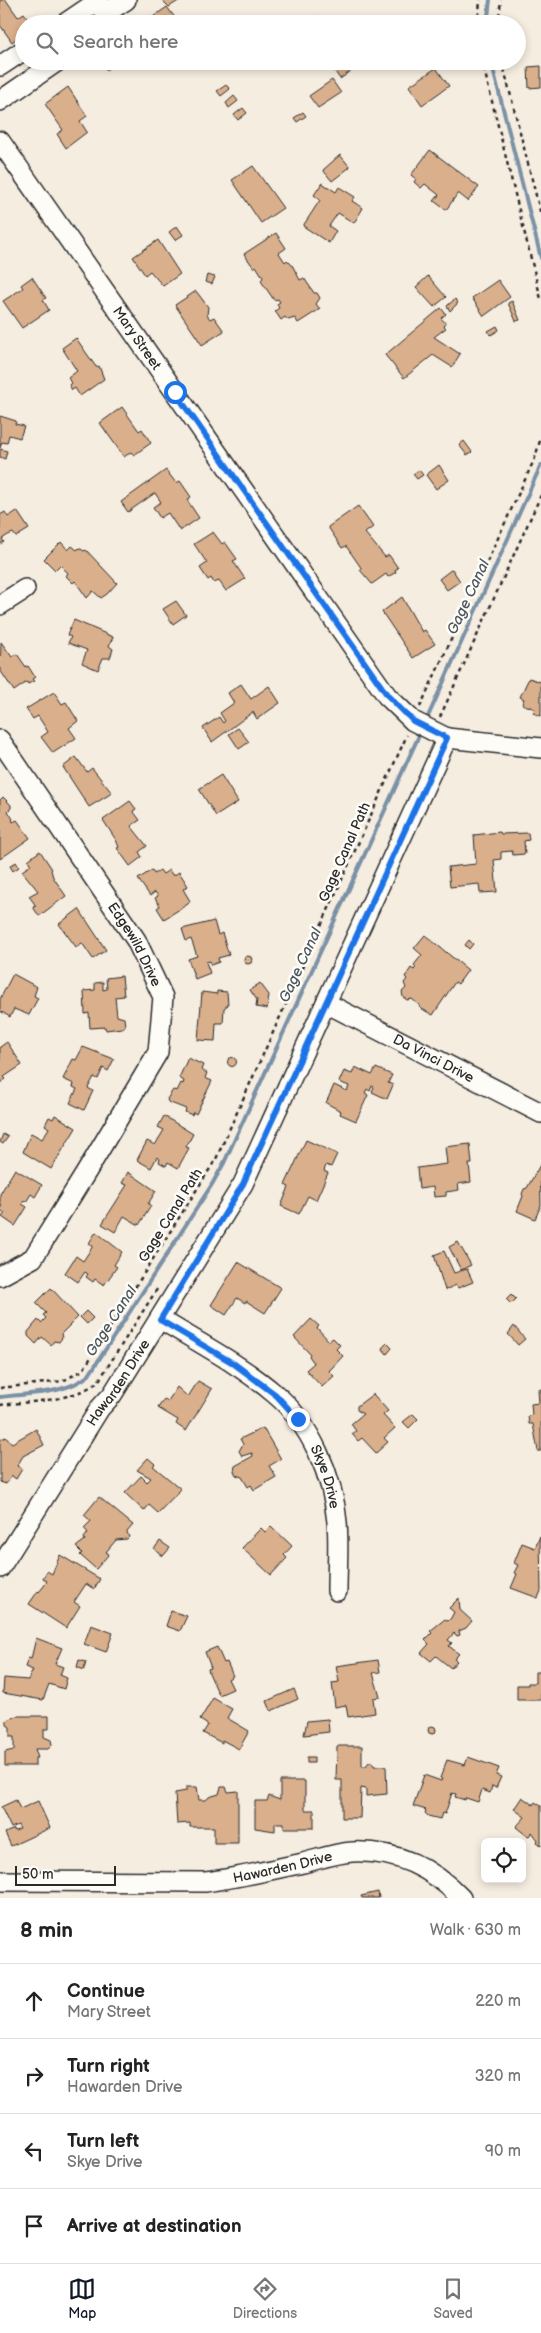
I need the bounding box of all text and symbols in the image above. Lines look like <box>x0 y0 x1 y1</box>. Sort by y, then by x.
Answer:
search box <box>15 15 526 70</box>
icon: search <box>33 29 61 57</box>
text: Search here <box>73 31 178 54</box>
street label: Mary Street <box>109 303 165 374</box>
route start <box>164 381 187 404</box>
water label: Gage Canal <box>443 556 494 638</box>
street label: Gage Canal Path <box>315 799 374 905</box>
street label: Edgewild Drive <box>104 899 165 989</box>
water label: Gage Canal <box>275 924 326 1006</box>
street label: Da Vinci Drive <box>390 1031 477 1086</box>
street label: Gage Canal Path <box>135 1165 206 1265</box>
water label: Gage Canal <box>82 1282 142 1360</box>
street label: Hawarden Drive <box>83 1336 154 1429</box>
route end <box>287 1408 310 1431</box>
street label: Skye Drive <box>307 1442 343 1510</box>
map controls <box>481 1838 526 1883</box>
button: locate <box>481 1838 526 1883</box>
street label: Hawarden Drive <box>232 1848 334 1887</box>
scale bar <box>15 1863 116 1886</box>
text: 50 m <box>22 1866 54 1883</box>
text: 8 min <box>20 1918 73 1943</box>
text: Walk · 630 m <box>430 1921 521 1940</box>
text: Continue <box>67 1980 145 2003</box>
icon: ahead <box>20 1987 48 2015</box>
text: 220 m <box>475 1992 521 2011</box>
text: Mary Street <box>67 2003 151 2022</box>
text: Turn right <box>67 2055 150 2078</box>
icon: right <box>20 2062 48 2090</box>
text: 320 m <box>475 2067 521 2086</box>
text: Hawarden Drive <box>67 2078 183 2097</box>
text: Turn left <box>67 2130 139 2153</box>
icon: left <box>20 2137 48 2165</box>
text: 90 m <box>485 2142 521 2161</box>
text: Skye Drive <box>67 2153 143 2172</box>
icon: arrive <box>20 2212 48 2240</box>
text: Arrive at destination <box>67 2215 242 2238</box>
tab: Map <box>68 2275 96 2322</box>
tab: Directions <box>233 2275 297 2322</box>
tab: Saved <box>433 2275 473 2322</box>

